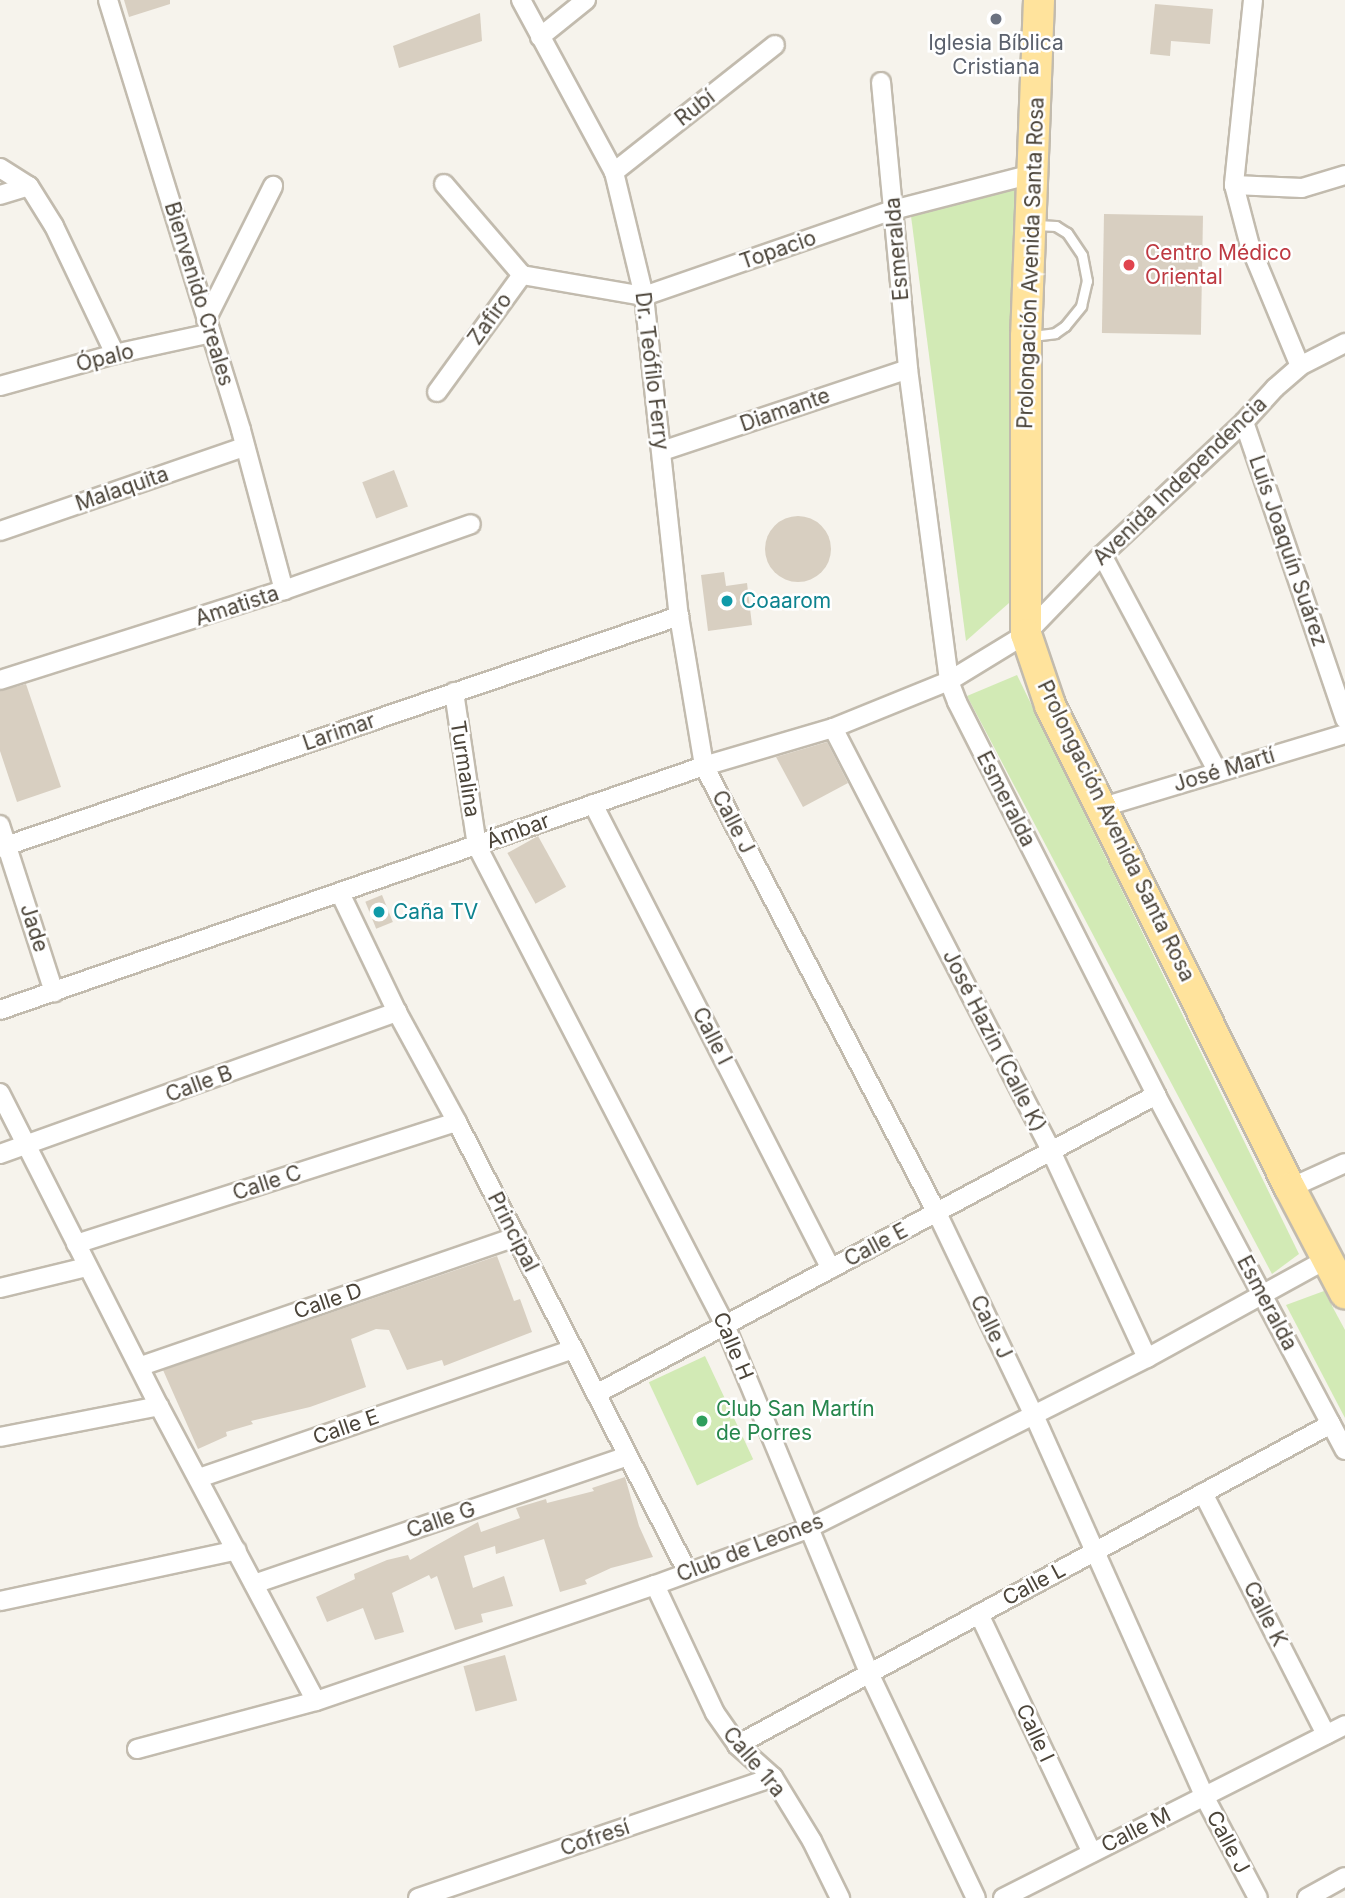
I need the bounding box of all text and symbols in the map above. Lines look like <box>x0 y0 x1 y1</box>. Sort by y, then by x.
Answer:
marker: Iglesia Bíblica Cristiana <box>988 11 1004 27</box>
place label: Iglesia Bíblica Cristiana <box>928 30 1064 80</box>
street label: Rubí <box>670 85 720 131</box>
street label: Prolongación Avenida Santa Rosa <box>1013 97 1049 429</box>
street label: Esmeralda <box>880 196 914 302</box>
street label: Bienvenido Creales <box>159 199 239 389</box>
street label: Topacio <box>737 225 819 275</box>
place label: Centro Médico Oriental <box>1145 240 1292 290</box>
marker: Centro Médico Oriental <box>1119 255 1139 275</box>
street label: Zafiro <box>463 288 517 350</box>
street label: Dr. Teófilo Ferry <box>630 291 674 451</box>
street label: Ópalo <box>74 339 136 377</box>
street label: Diamante <box>737 383 833 437</box>
street label: Avenida Independencia <box>1088 391 1272 571</box>
street label: Luís Joaquín Suárez <box>1243 452 1333 650</box>
street label: Malaquita <box>72 461 172 517</box>
street label: Amatista <box>192 581 282 631</box>
place label: Coaarom <box>741 588 831 614</box>
marker: Coaarom <box>719 593 735 609</box>
street label: Prolongación Avenida Santa Rosa <box>1032 676 1200 986</box>
street label: Larimar <box>299 708 379 756</box>
street label: Turmalina <box>445 719 485 819</box>
street label: José Martí <box>1170 743 1278 797</box>
street label: Esmeralda <box>971 747 1041 851</box>
street label: Calle J <box>706 786 760 858</box>
street label: Ámbar <box>483 808 553 854</box>
place label: Caña TV <box>393 899 478 925</box>
street label: Jade <box>14 901 54 955</box>
marker: Caña TV <box>371 904 387 920</box>
street label: José Hazin (Calle K) <box>937 946 1051 1136</box>
street label: Calle I <box>687 1003 737 1069</box>
street label: Calle B <box>162 1060 236 1108</box>
street label: Calle C <box>229 1160 305 1206</box>
street label: Principal <box>482 1188 544 1276</box>
street label: Calle E <box>840 1218 912 1272</box>
street label: Esmeralda <box>1232 1251 1302 1355</box>
street label: Calle D <box>291 1278 365 1324</box>
street label: Calle J <box>965 1291 1017 1363</box>
street label: Calle H <box>708 1308 758 1384</box>
place label: Club San Martín de Porres <box>716 1396 875 1446</box>
street label: Calle E <box>310 1404 382 1450</box>
marker: Club San Martín de Porres <box>694 1413 710 1429</box>
street label: Calle G <box>403 1497 479 1543</box>
street label: Club de Leones <box>673 1508 827 1588</box>
street label: Calle L <box>998 1557 1070 1611</box>
street label: Calle K <box>1238 1577 1292 1651</box>
street label: Calle I <box>1011 1700 1059 1766</box>
street label: Calle 1ra <box>717 1722 791 1802</box>
street label: Calle M <box>1097 1802 1175 1858</box>
street label: Calle J <box>1201 1806 1255 1878</box>
street label: Cofresí <box>557 1814 633 1862</box>

